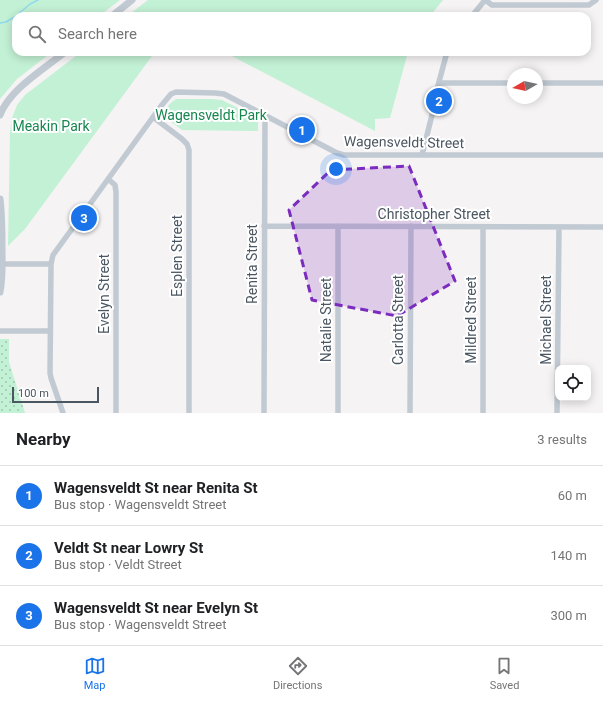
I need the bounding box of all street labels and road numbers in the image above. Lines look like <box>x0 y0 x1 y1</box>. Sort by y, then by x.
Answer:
street label: Wagensveldt Street <box>344 133 465 151</box>
street label: Christopher Street <box>378 206 491 222</box>
street label: Esplen Street <box>169 215 185 297</box>
street label: Renita Street <box>244 224 260 304</box>
street label: Evelyn Street <box>96 254 112 334</box>
street label: Carlotta Street <box>390 275 406 365</box>
street label: Michael Street <box>538 275 554 365</box>
street label: Mildred Street <box>463 276 479 364</box>
street label: Natalie Street <box>318 277 334 362</box>

